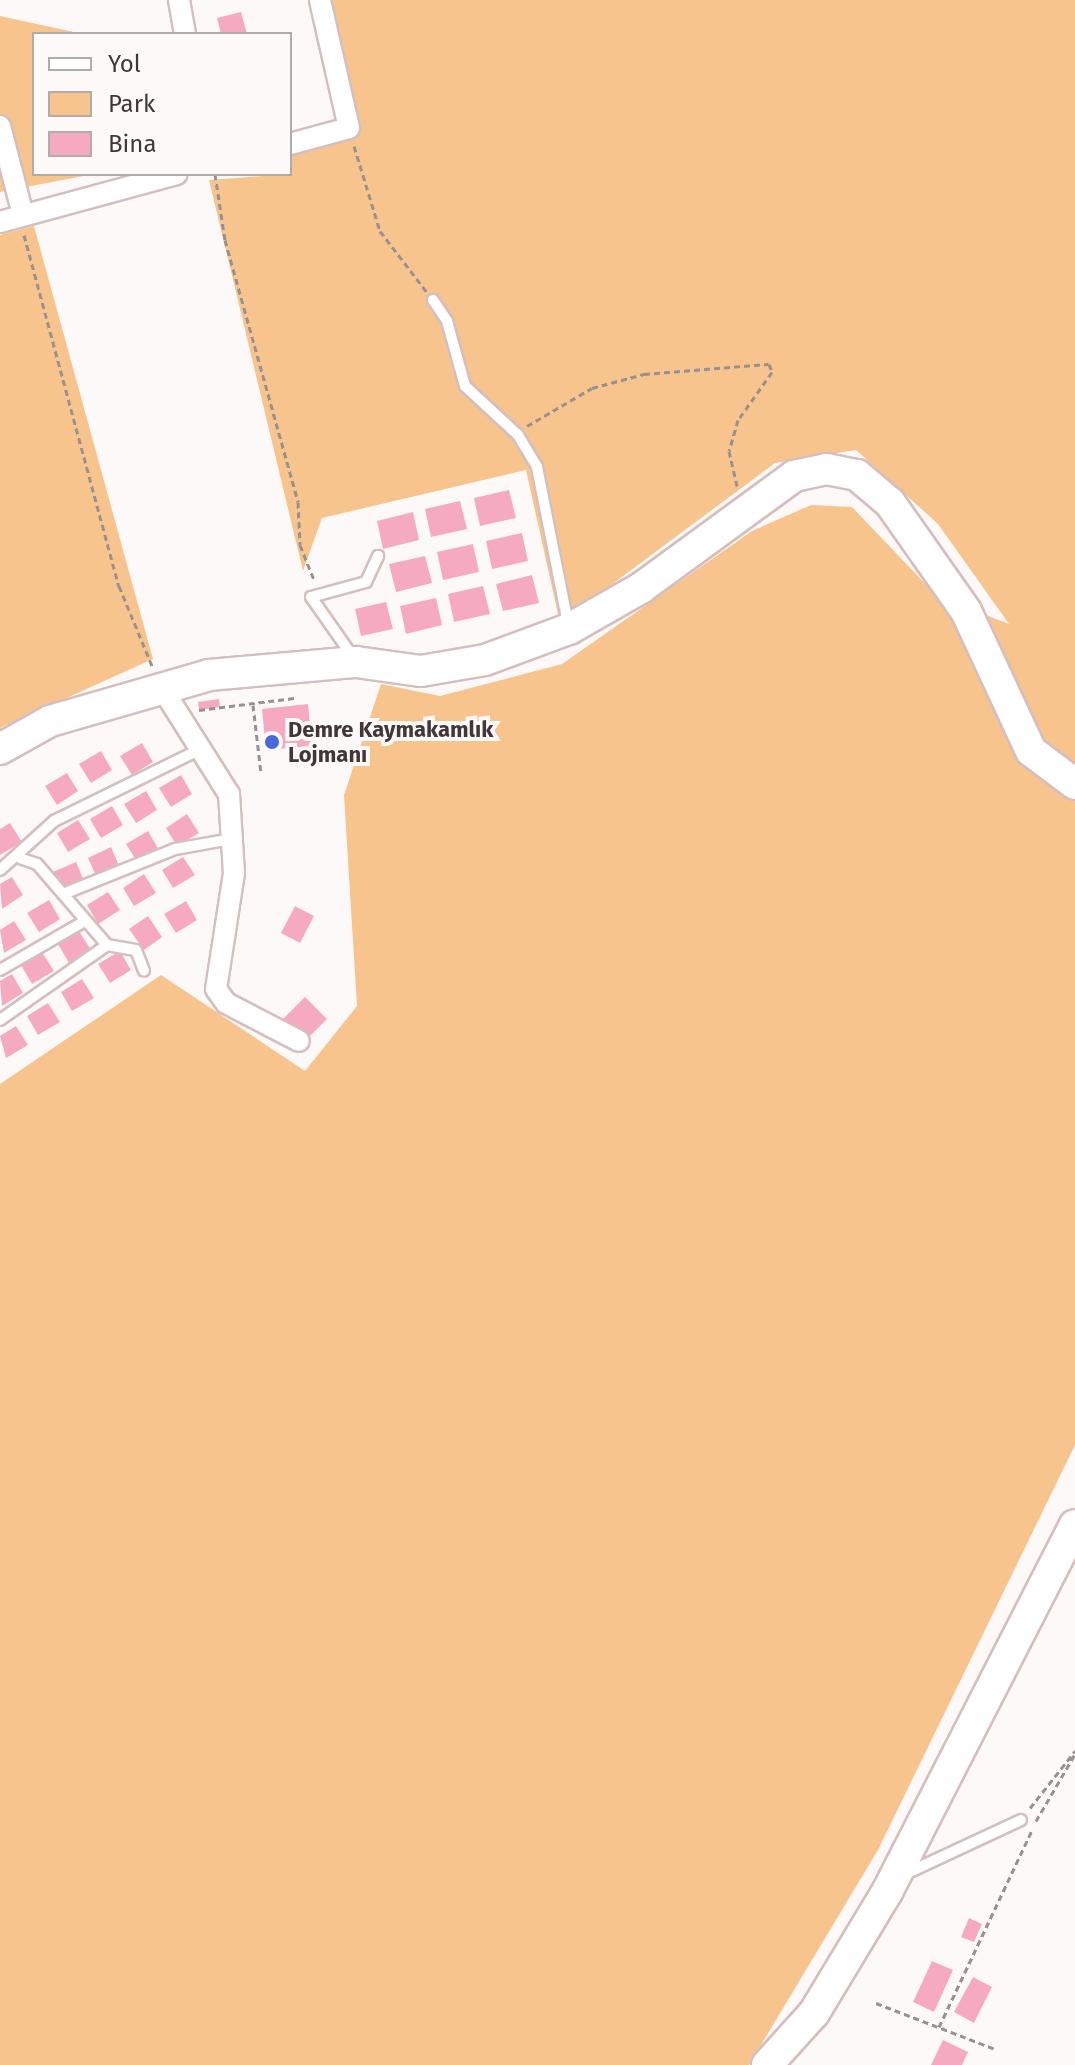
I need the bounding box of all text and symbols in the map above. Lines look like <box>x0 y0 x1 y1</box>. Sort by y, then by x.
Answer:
legend <box>32 32 292 176</box>
text: Yol <box>108 50 141 78</box>
text: Park <box>108 90 155 118</box>
text: Bina <box>108 130 156 158</box>
place label: Demre Kaymakamlık Lojmanı <box>288 716 493 768</box>
marker: Demre Kaymakamlık Lojmanı <box>263 733 281 751</box>

